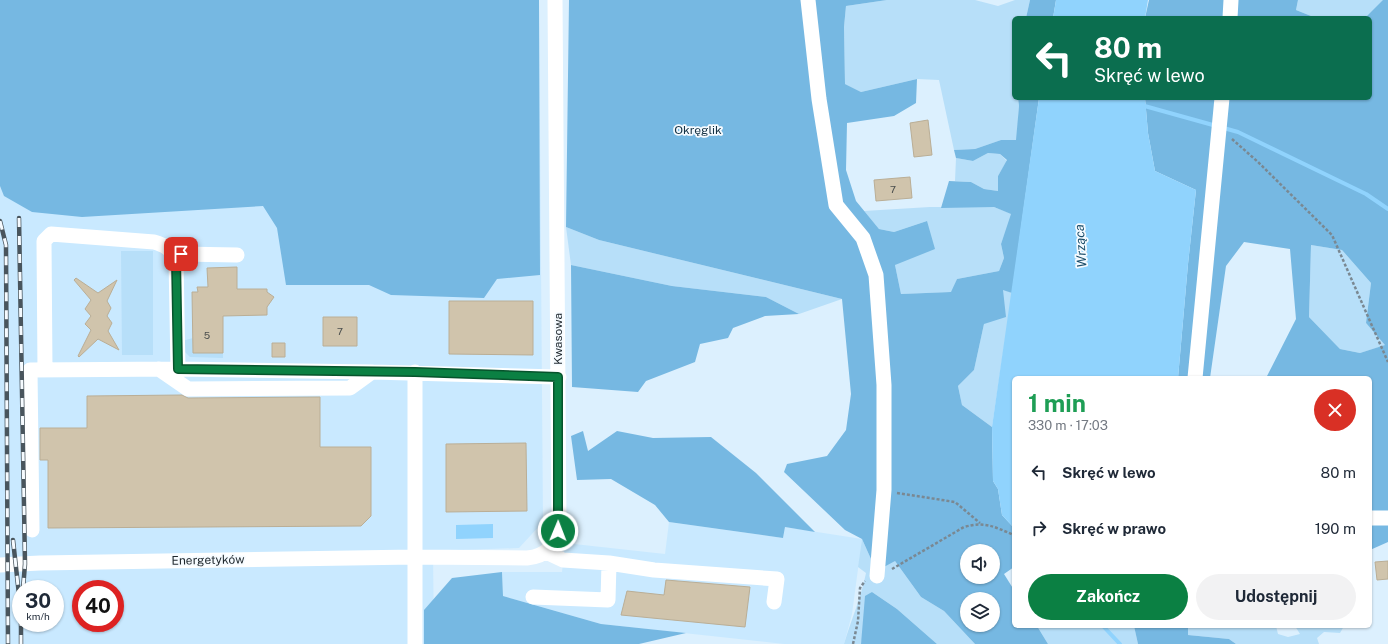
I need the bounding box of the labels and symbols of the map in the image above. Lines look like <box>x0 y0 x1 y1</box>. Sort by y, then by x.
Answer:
park label: Okręglik <box>674 123 722 137</box>
house number: 7 <box>890 183 896 195</box>
water label: Wrząca <box>1072 224 1089 268</box>
pin <box>164 237 198 271</box>
street label: Kwasowa <box>551 313 565 365</box>
house number: 7 <box>337 325 343 337</box>
house number: 5 <box>204 329 210 341</box>
position arrow <box>537 510 579 552</box>
street label: Energetyków <box>171 552 245 568</box>
speed limit sign: 40 <box>72 580 124 632</box>

